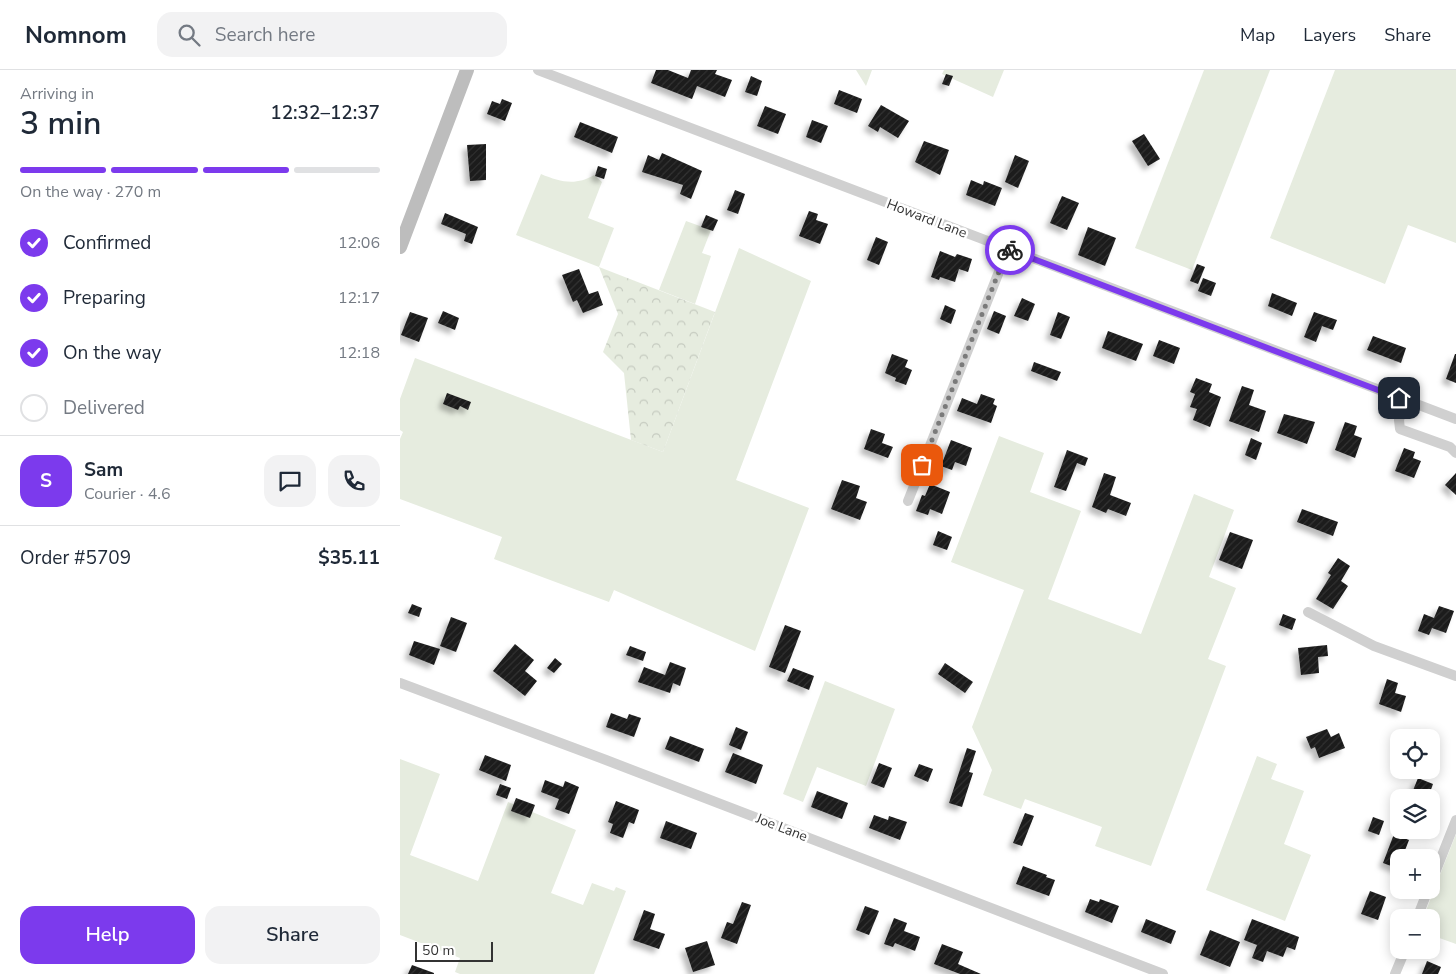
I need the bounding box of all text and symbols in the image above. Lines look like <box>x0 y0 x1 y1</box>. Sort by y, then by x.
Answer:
search box <box>157 12 507 57</box>
text: Nomnom <box>25 19 127 51</box>
icon: search <box>175 21 203 49</box>
text: Search here <box>215 22 315 48</box>
text: Map <box>1240 23 1275 47</box>
text: Layers <box>1303 23 1356 47</box>
text: Share <box>1384 23 1431 47</box>
text: Arriving in <box>20 83 94 105</box>
text: 12:32–12:37 <box>270 100 380 126</box>
text: 3 min <box>20 102 102 145</box>
text: On the way · 270 m <box>20 181 161 203</box>
street label: Howard Lane <box>884 194 970 242</box>
courier <box>985 225 1035 275</box>
icon: check <box>20 229 48 257</box>
text: Confirmed <box>63 230 151 256</box>
text: 12:06 <box>338 232 380 254</box>
icon: bike <box>996 236 1024 264</box>
icon: check <box>20 284 48 312</box>
text: Preparing <box>63 285 146 311</box>
text: 12:17 <box>338 287 380 309</box>
icon: check <box>20 339 48 367</box>
text: On the way <box>63 340 161 366</box>
text: 12:18 <box>338 342 380 364</box>
pin <box>1378 377 1420 419</box>
icon: home <box>1385 384 1413 412</box>
text: Delivered <box>63 395 145 421</box>
pin <box>901 444 943 486</box>
icon: bag <box>908 451 936 479</box>
button: chat <box>264 455 316 507</box>
button: phone <box>328 455 380 507</box>
text: Sam <box>84 457 123 483</box>
text: S <box>40 468 52 494</box>
text: Courier · 4.6 <box>84 483 170 505</box>
text: Order #5709 <box>20 545 131 571</box>
text: $35.11 <box>318 545 380 571</box>
map controls <box>1390 729 1440 959</box>
button: locate <box>1390 729 1440 779</box>
button: layers <box>1390 789 1440 839</box>
street label: Joe Lane <box>752 809 810 846</box>
button: + <box>1390 849 1440 899</box>
button: Help <box>20 906 195 964</box>
button: Share <box>205 906 380 964</box>
button: − <box>1390 909 1440 959</box>
scale bar <box>415 939 492 962</box>
text: 50 m <box>422 941 454 960</box>

